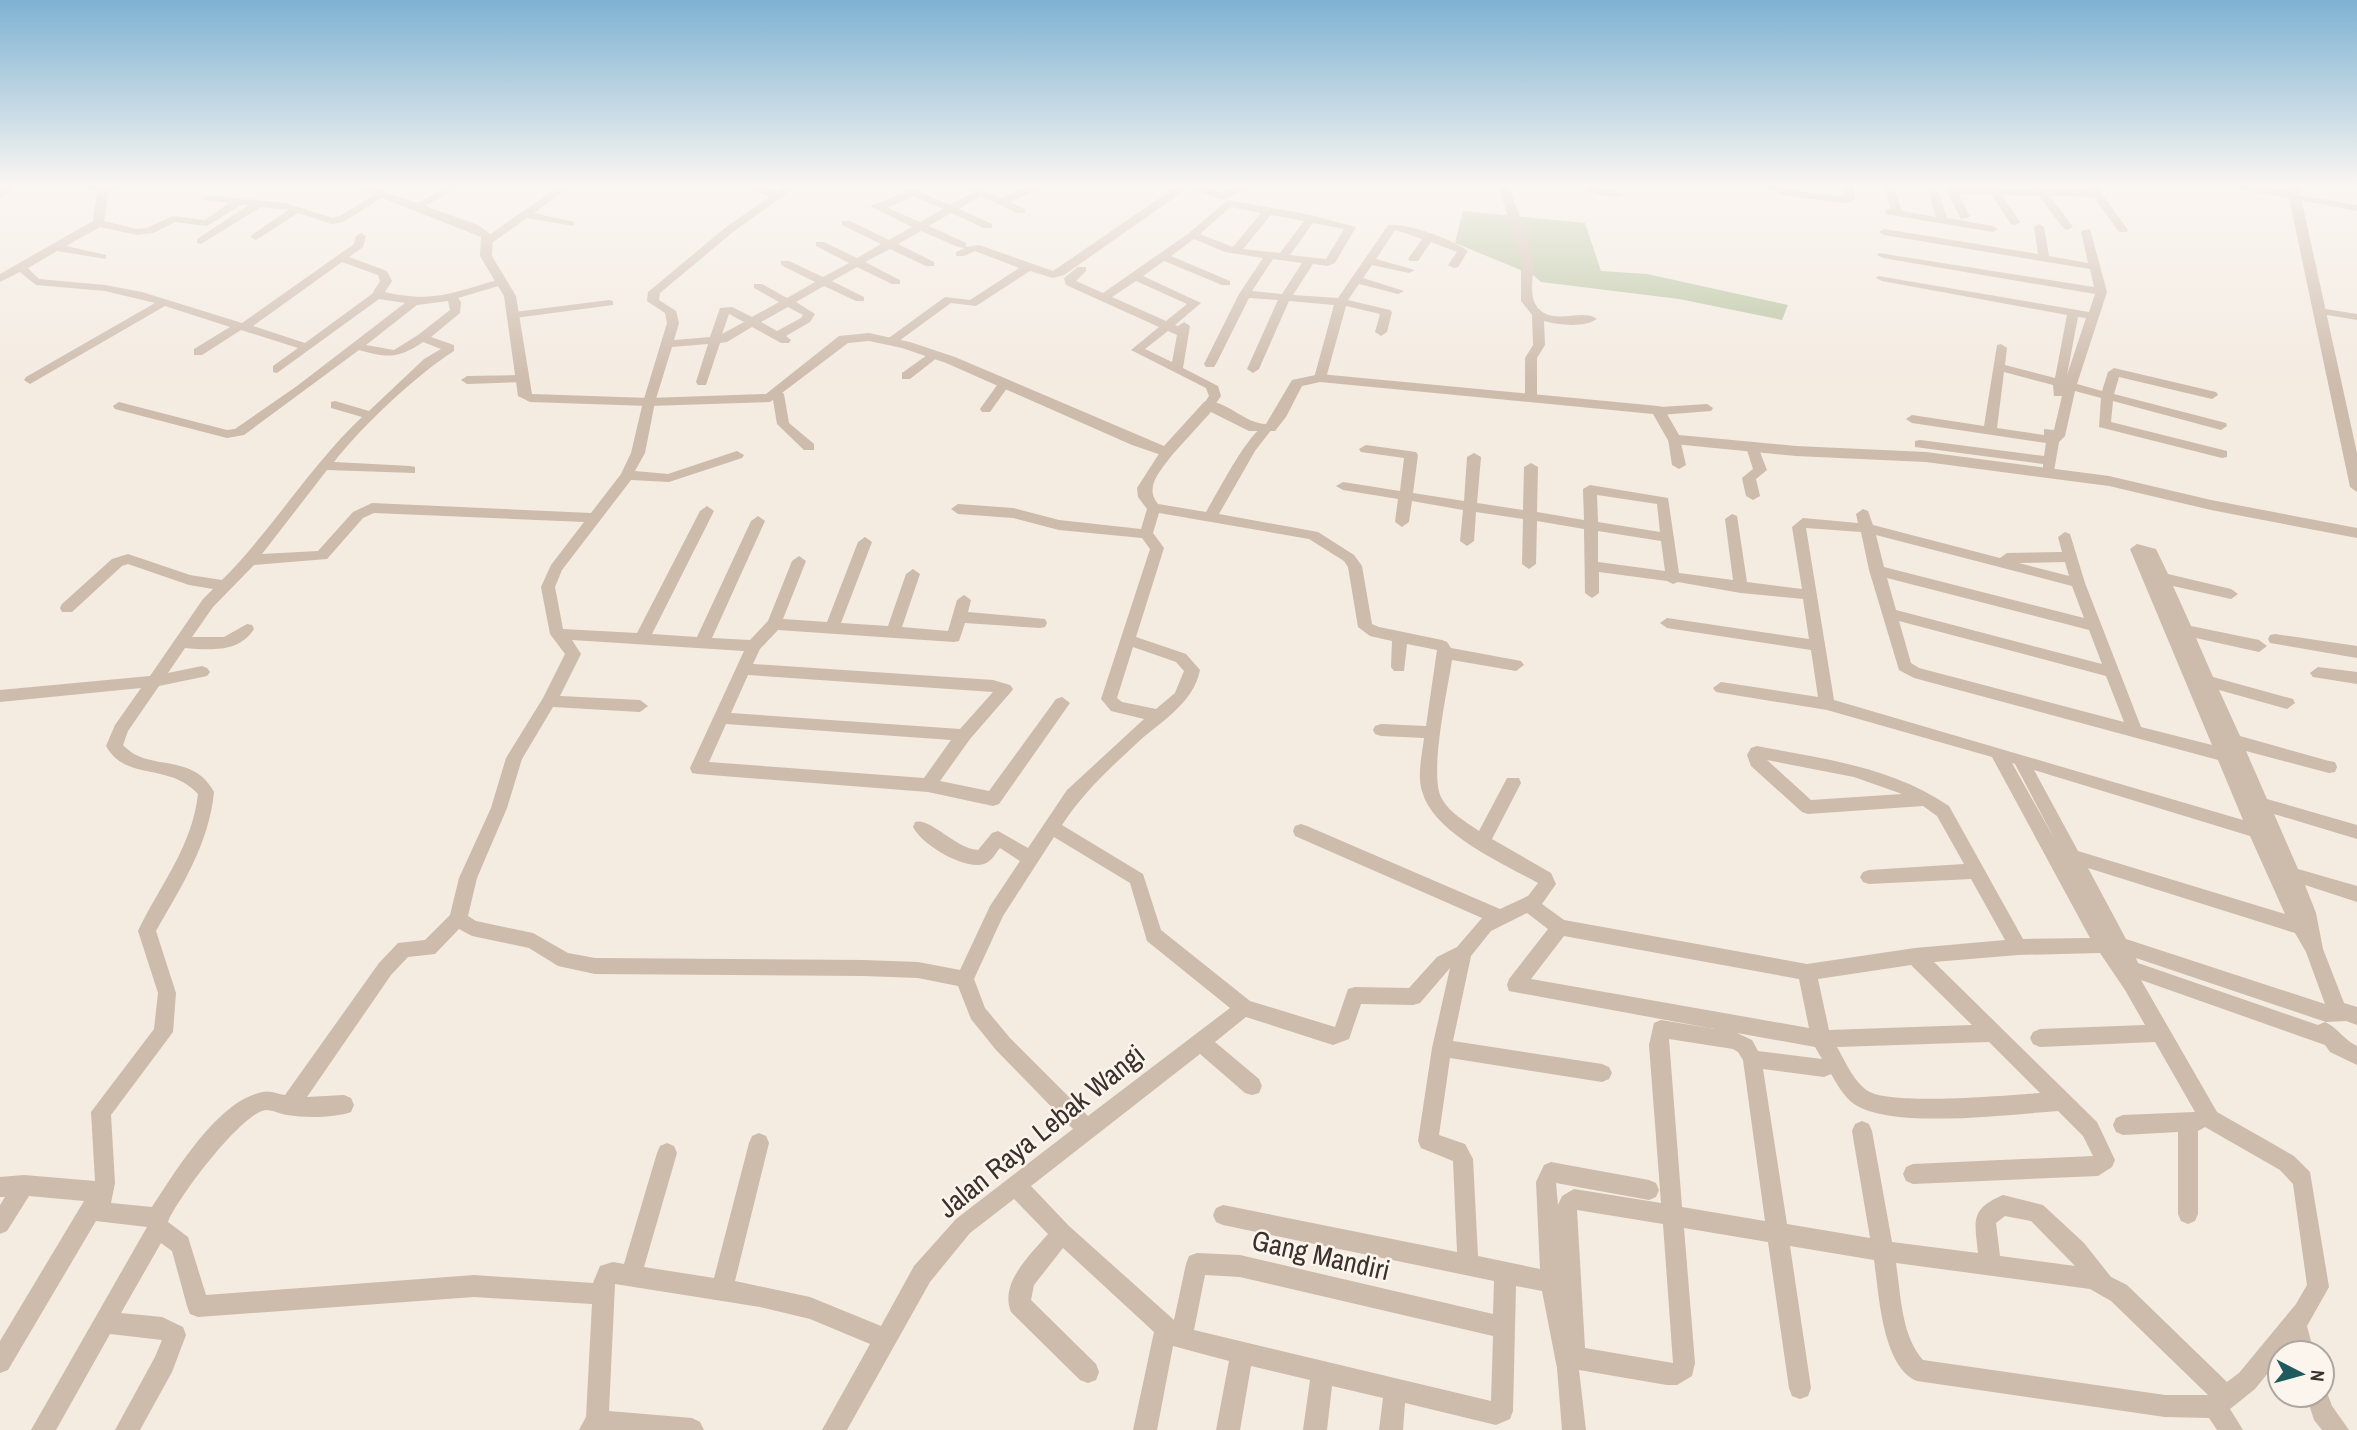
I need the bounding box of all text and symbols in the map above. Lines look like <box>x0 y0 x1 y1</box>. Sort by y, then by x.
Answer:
street label: Jalan Raya Lebak Wangi <box>930 1036 1152 1226</box>
street label: Gang Mandiri <box>1248 1221 1394 1289</box>
north arrow <box>2266 1339 2336 1409</box>
text: N <box>2304 1369 2331 1383</box>

